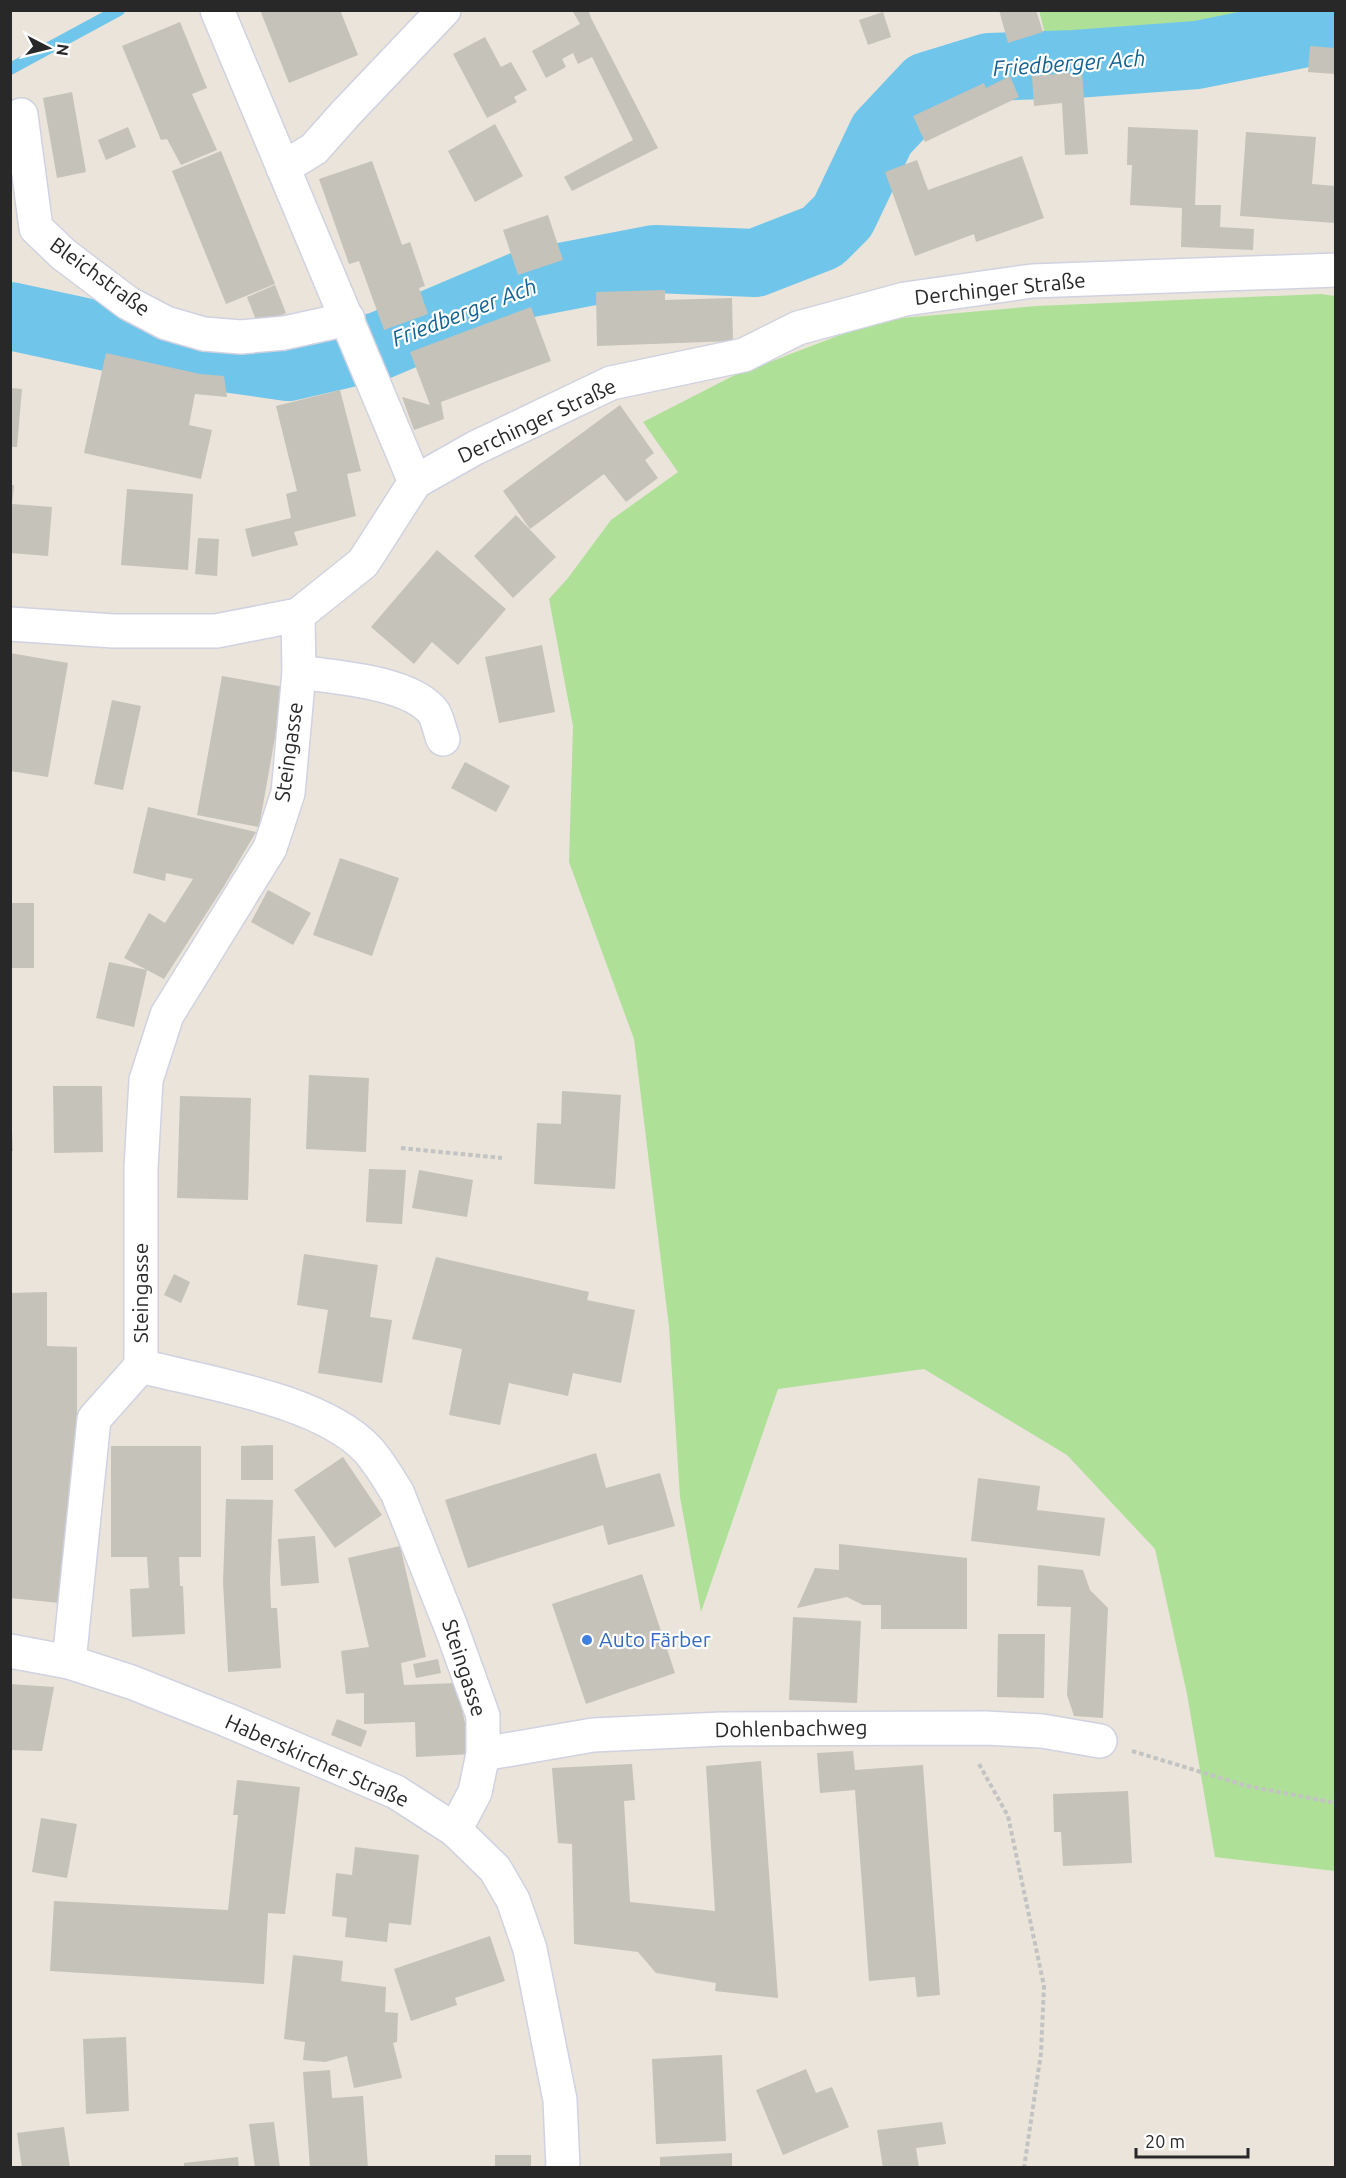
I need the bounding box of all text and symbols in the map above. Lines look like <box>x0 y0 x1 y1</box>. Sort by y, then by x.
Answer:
north arrow <box>18 18 78 78</box>
text: N <box>53 43 73 57</box>
water label: Friedberger Ach <box>992 45 1146 80</box>
street label: Bleichstraße <box>46 232 155 320</box>
street label: Derchinger Straße <box>913 267 1087 309</box>
water label: Friedberger Ach <box>388 272 540 351</box>
street label: Derchinger Straße <box>454 373 620 467</box>
street label: Steingasse <box>269 700 307 803</box>
street label: Steingasse <box>128 1243 152 1343</box>
street label: Steingasse <box>438 1616 492 1719</box>
place label: Auto Färber <box>599 1627 711 1651</box>
marker: Auto Färber <box>580 1633 594 1647</box>
street label: Haberskircher Straße <box>222 1709 413 1811</box>
street label: Dohlenbachweg <box>714 1715 868 1741</box>
scale bar <box>1136 2121 1248 2159</box>
text: 20 m <box>1145 2131 1185 2151</box>

